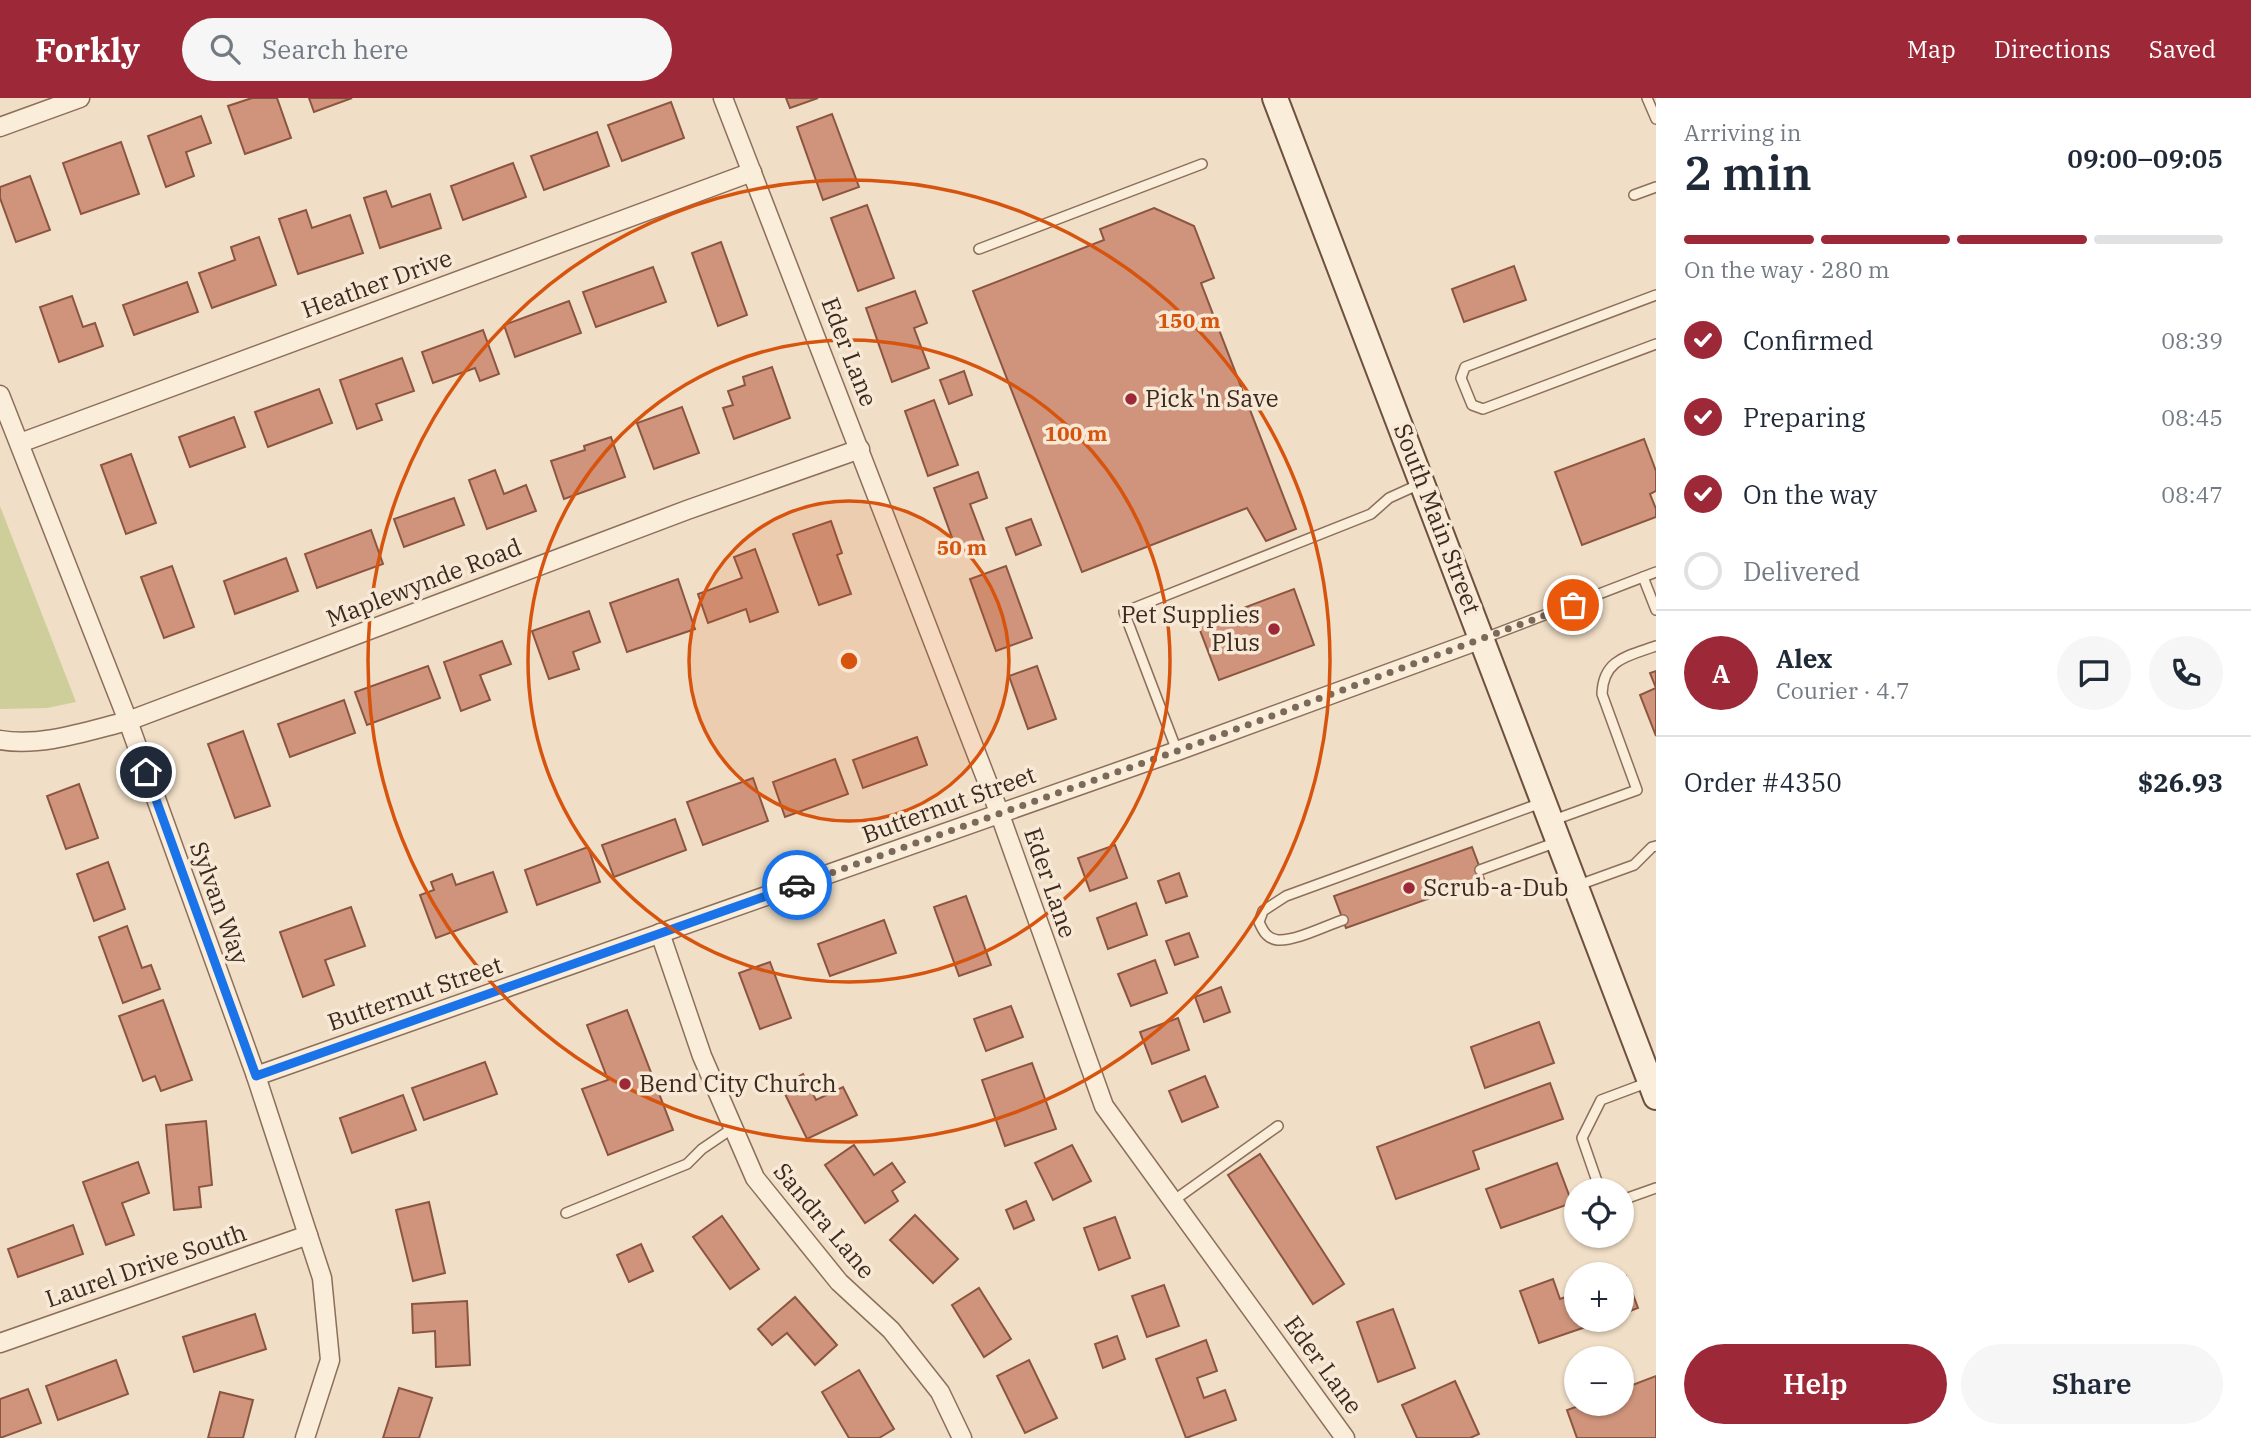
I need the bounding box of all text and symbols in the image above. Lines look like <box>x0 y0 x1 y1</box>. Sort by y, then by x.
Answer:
search box <box>182 18 672 81</box>
text: Forkly <box>35 28 140 71</box>
icon: search <box>206 30 244 68</box>
text: Search here <box>262 32 409 66</box>
text: Map <box>1907 33 1956 65</box>
text: Directions <box>1994 33 2111 65</box>
text: Saved <box>2149 33 2216 65</box>
text: Arriving in <box>1684 117 1801 147</box>
text: 09:00–09:05 <box>2067 141 2223 175</box>
text: 2 min <box>1684 143 1812 203</box>
street label: Heather Drive <box>297 241 456 325</box>
text: On the way · 280 m <box>1684 254 1890 284</box>
street label: Eder Lane <box>815 293 885 411</box>
text: 150 m <box>1157 306 1221 334</box>
icon: check <box>1684 321 1722 359</box>
text: Confirmed <box>1743 323 1874 357</box>
text: 08:39 <box>2161 325 2223 355</box>
place label: Pick 'n Save <box>1145 382 1279 414</box>
marker: Pick 'n Save <box>1123 391 1139 407</box>
icon: check <box>1684 398 1722 436</box>
text: Preparing <box>1743 400 1865 434</box>
text: 08:45 <box>2161 402 2223 432</box>
text: 100 m <box>1044 419 1108 447</box>
street label: South Main Street <box>1387 419 1489 618</box>
icon: check <box>1684 475 1722 513</box>
text: On the way <box>1743 477 1877 511</box>
text: 08:47 <box>2161 479 2223 509</box>
street label: Maplewynde Road <box>322 530 526 634</box>
text: 50 m <box>937 533 987 561</box>
text: Delivered <box>1743 554 1860 588</box>
pin <box>1543 575 1603 635</box>
icon: bag <box>1554 586 1592 624</box>
place label: Pet Supplies Plus <box>1121 598 1260 658</box>
marker: Pet Supplies Plus <box>1266 621 1282 637</box>
button: chat <box>2057 636 2131 710</box>
button: phone <box>2149 636 2223 710</box>
text: Alex <box>1776 641 1832 675</box>
centre of rings <box>837 649 861 673</box>
text: A <box>1712 656 1730 690</box>
text: Courier · 4.7 <box>1776 675 1910 705</box>
pin <box>116 742 176 802</box>
icon: home <box>127 753 165 791</box>
street label: Butternut Street <box>857 758 1040 850</box>
text: Order #4350 <box>1684 765 1842 799</box>
text: $26.93 <box>2138 765 2223 799</box>
street label: Eder Lane <box>1017 823 1085 942</box>
street label: Sylvan Way <box>183 837 257 968</box>
courier <box>762 850 832 920</box>
icon: car <box>778 866 816 904</box>
place label: Scrub-a-Dub <box>1423 871 1568 903</box>
marker: Scrub-a-Dub <box>1401 880 1417 896</box>
street label: Butternut Street <box>323 948 506 1038</box>
place label: Bend City Church <box>639 1067 837 1099</box>
marker: Bend City Church <box>617 1076 633 1092</box>
street label: Sandra Lane <box>767 1156 883 1285</box>
map controls <box>1564 1178 1634 1416</box>
button: locate <box>1564 1178 1634 1248</box>
street label: Laurel Drive South <box>41 1216 250 1314</box>
button: + <box>1564 1262 1634 1332</box>
street label: Eder Lane <box>1277 1309 1370 1420</box>
button: Help <box>1684 1344 1947 1424</box>
button: Share <box>1961 1344 2223 1424</box>
button: − <box>1564 1346 1634 1416</box>

